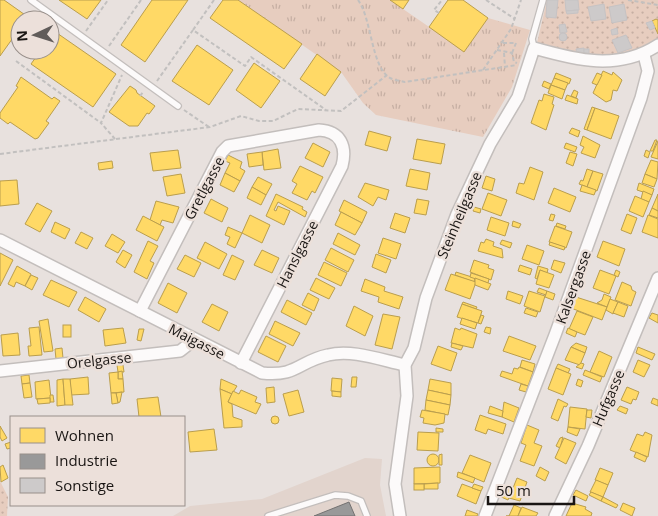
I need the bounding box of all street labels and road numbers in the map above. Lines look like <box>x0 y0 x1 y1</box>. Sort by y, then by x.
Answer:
street label: Gretlgasse <box>179 153 229 223</box>
street label: Steinheilgasse <box>432 168 486 261</box>
street label: Hanslgasse <box>272 217 322 291</box>
street label: Kalsergasse <box>551 248 595 326</box>
street label: Maigasse <box>166 319 228 363</box>
street label: Orelgasse <box>66 347 132 373</box>
street label: Hufgasse <box>587 366 629 429</box>

